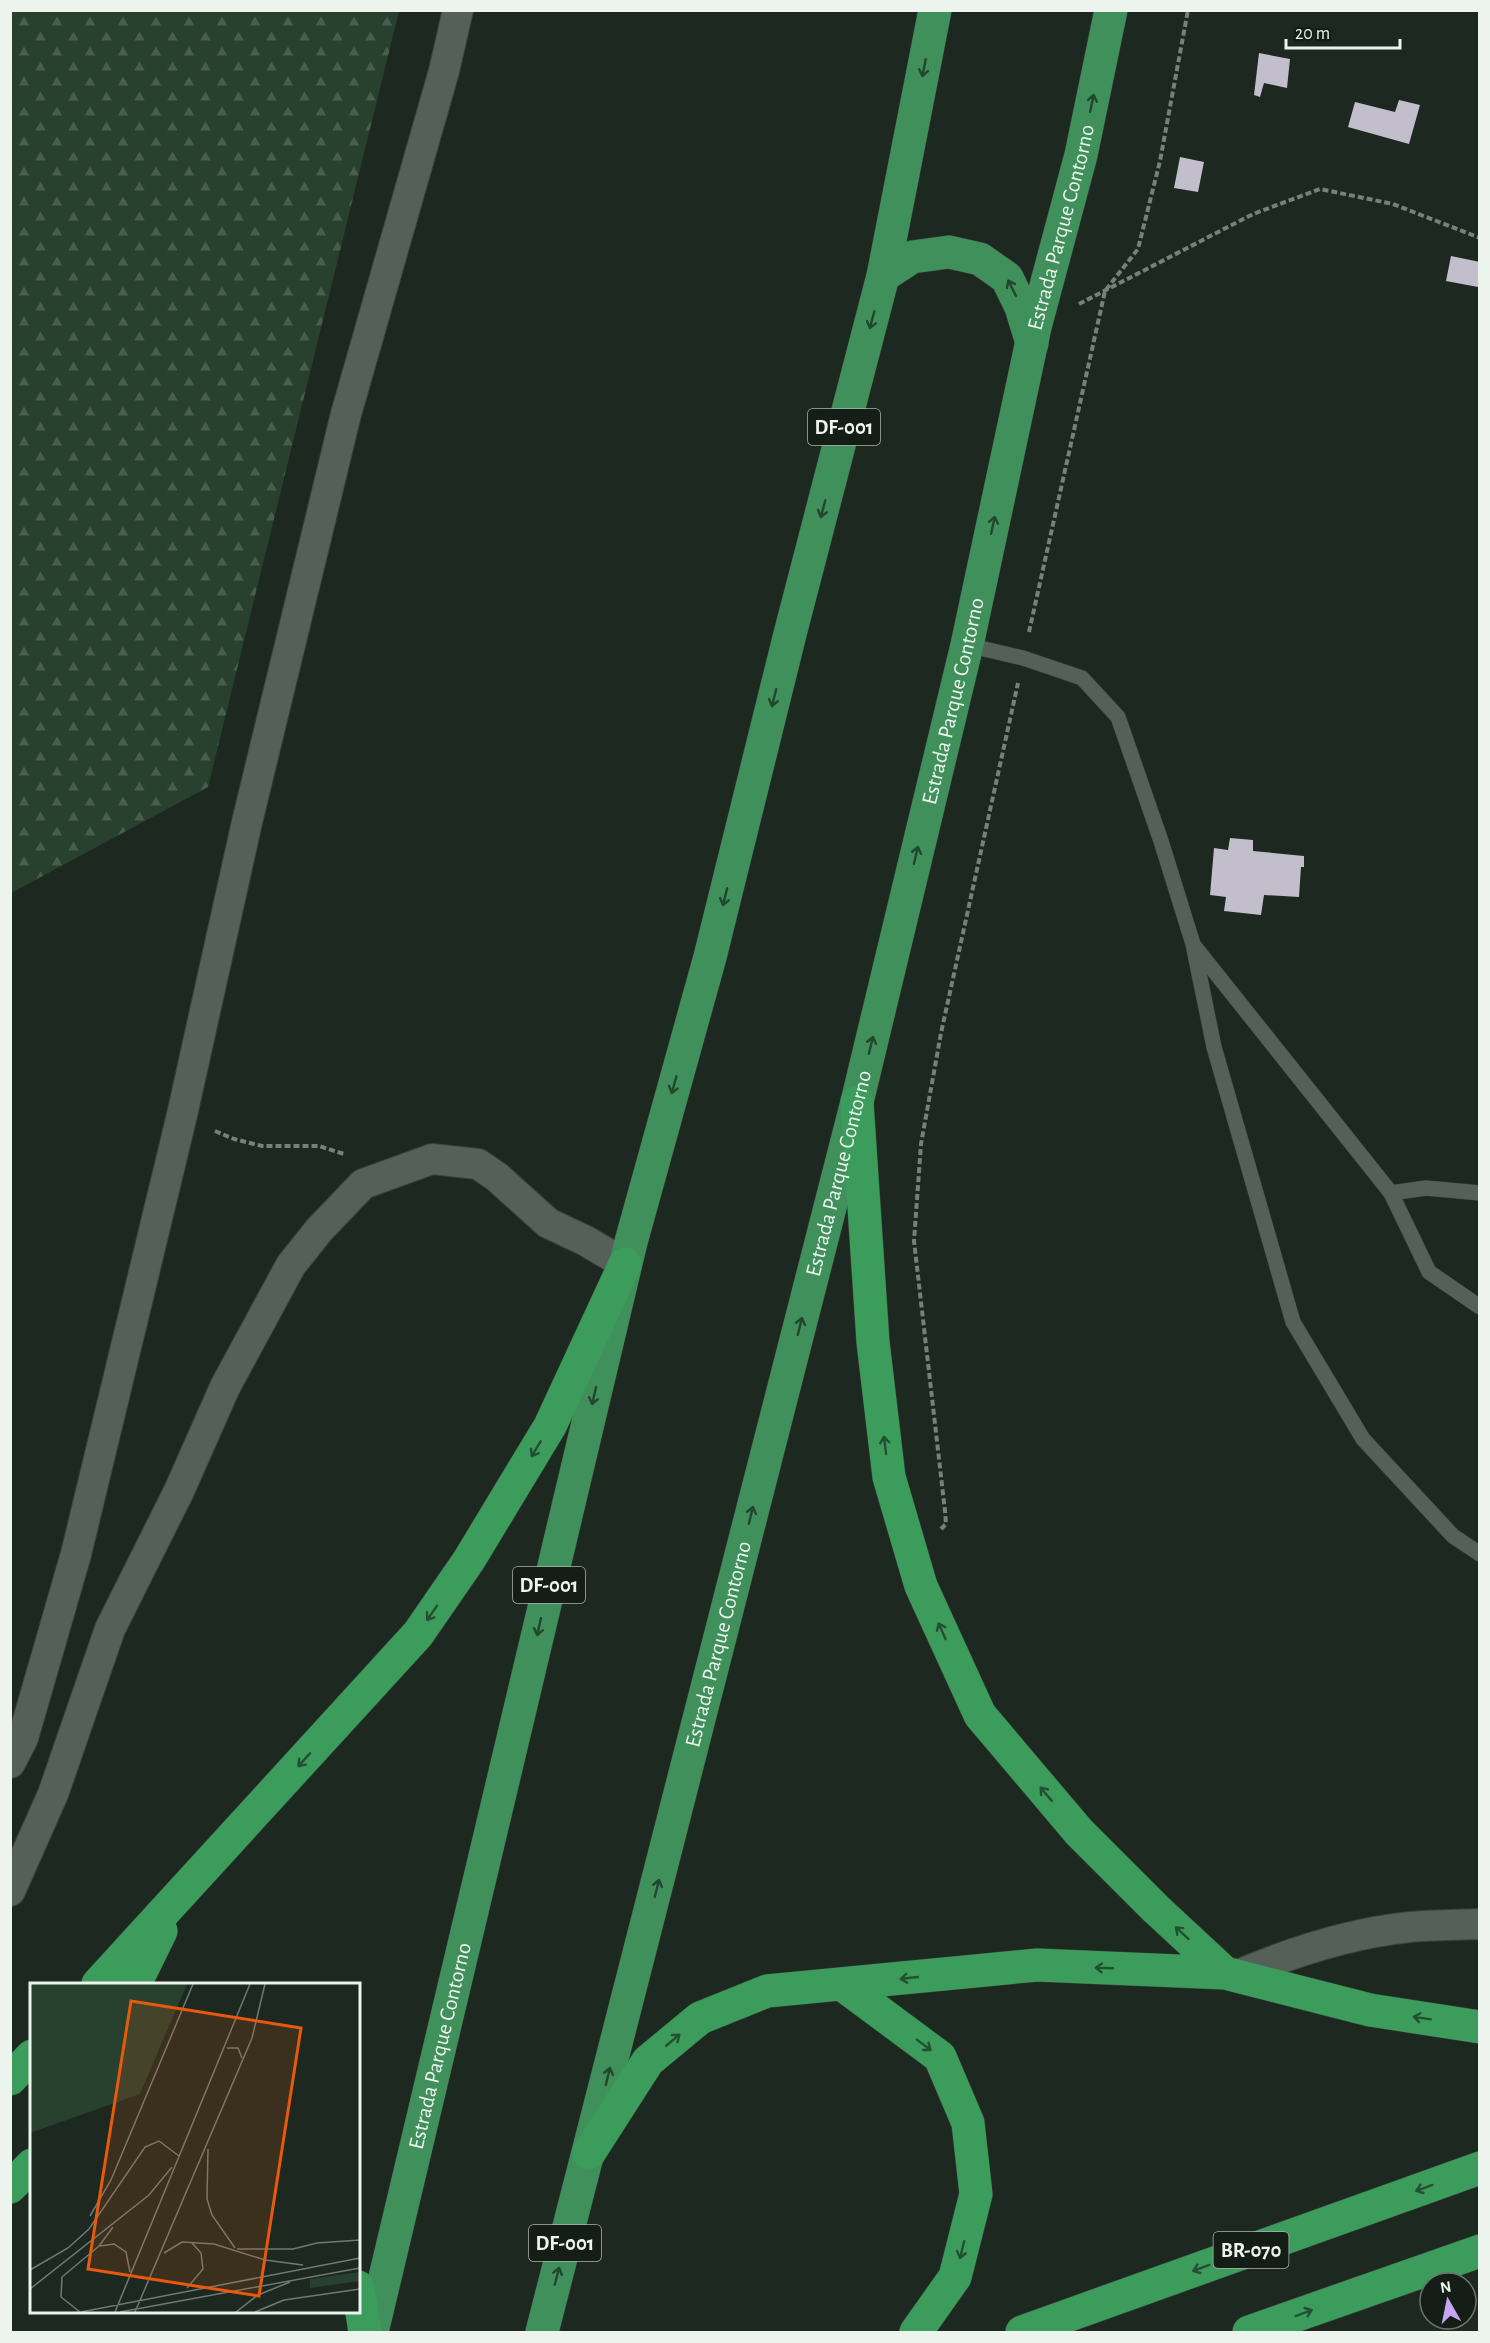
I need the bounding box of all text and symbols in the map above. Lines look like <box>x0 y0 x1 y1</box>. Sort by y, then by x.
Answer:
scale bar <box>1286 12 1400 50</box>
text: 20 m <box>1295 25 1330 43</box>
one-way arrow <box>918 58 929 77</box>
one-way arrow <box>1087 94 1098 113</box>
street label: Estrada Parque Contorno <box>1024 123 1098 333</box>
one-way arrow <box>1006 280 1017 298</box>
one-way arrow <box>865 311 877 330</box>
road number: DF-001 <box>808 409 880 445</box>
one-way arrow <box>816 499 828 518</box>
one-way arrow <box>988 515 1000 534</box>
street label: Estrada Parque Contorno <box>918 596 988 807</box>
one-way arrow <box>768 688 780 707</box>
one-way arrow <box>911 846 923 865</box>
one-way arrow <box>719 887 731 906</box>
one-way arrow <box>865 1036 877 1055</box>
street label: Estrada Parque Contorno <box>802 1068 875 1279</box>
one-way arrow <box>668 1076 680 1095</box>
one-way arrow <box>794 1317 806 1336</box>
one-way arrow <box>587 1386 599 1405</box>
one-way arrow <box>880 1436 891 1456</box>
one-way arrow <box>530 1440 542 1457</box>
one-way arrow <box>746 1506 758 1525</box>
street label: Estrada Parque Contorno <box>681 1539 755 1749</box>
road number: DF-001 <box>513 1567 585 1603</box>
one-way arrow <box>426 1605 438 1621</box>
one-way arrow <box>533 1617 545 1636</box>
one-way arrow <box>935 1622 946 1640</box>
one-way arrow <box>297 1752 311 1767</box>
one-way arrow <box>1039 1787 1053 1802</box>
one-way arrow <box>651 1878 663 1897</box>
one-way arrow <box>1175 1926 1190 1940</box>
street label: Estrada Parque Contorno <box>405 1940 475 2152</box>
one-way arrow <box>1094 1962 1114 1973</box>
one-way arrow <box>900 1973 920 1984</box>
inset map <box>30 1983 360 2313</box>
one-way arrow <box>1412 2012 1432 2023</box>
one-way arrow <box>665 2033 680 2047</box>
one-way arrow <box>916 2038 932 2051</box>
one-way arrow <box>603 2067 615 2086</box>
one-way arrow <box>1416 2183 1434 2194</box>
road number: DF-001 <box>529 2225 601 2261</box>
road number: BR-070 <box>1214 2232 1288 2268</box>
one-way arrow <box>956 2241 968 2260</box>
one-way arrow <box>1193 2263 1211 2274</box>
one-way arrow <box>551 2267 563 2286</box>
north arrow <box>1418 2271 1478 2331</box>
text: N <box>1439 2278 1453 2296</box>
one-way arrow <box>1294 2306 1313 2317</box>

